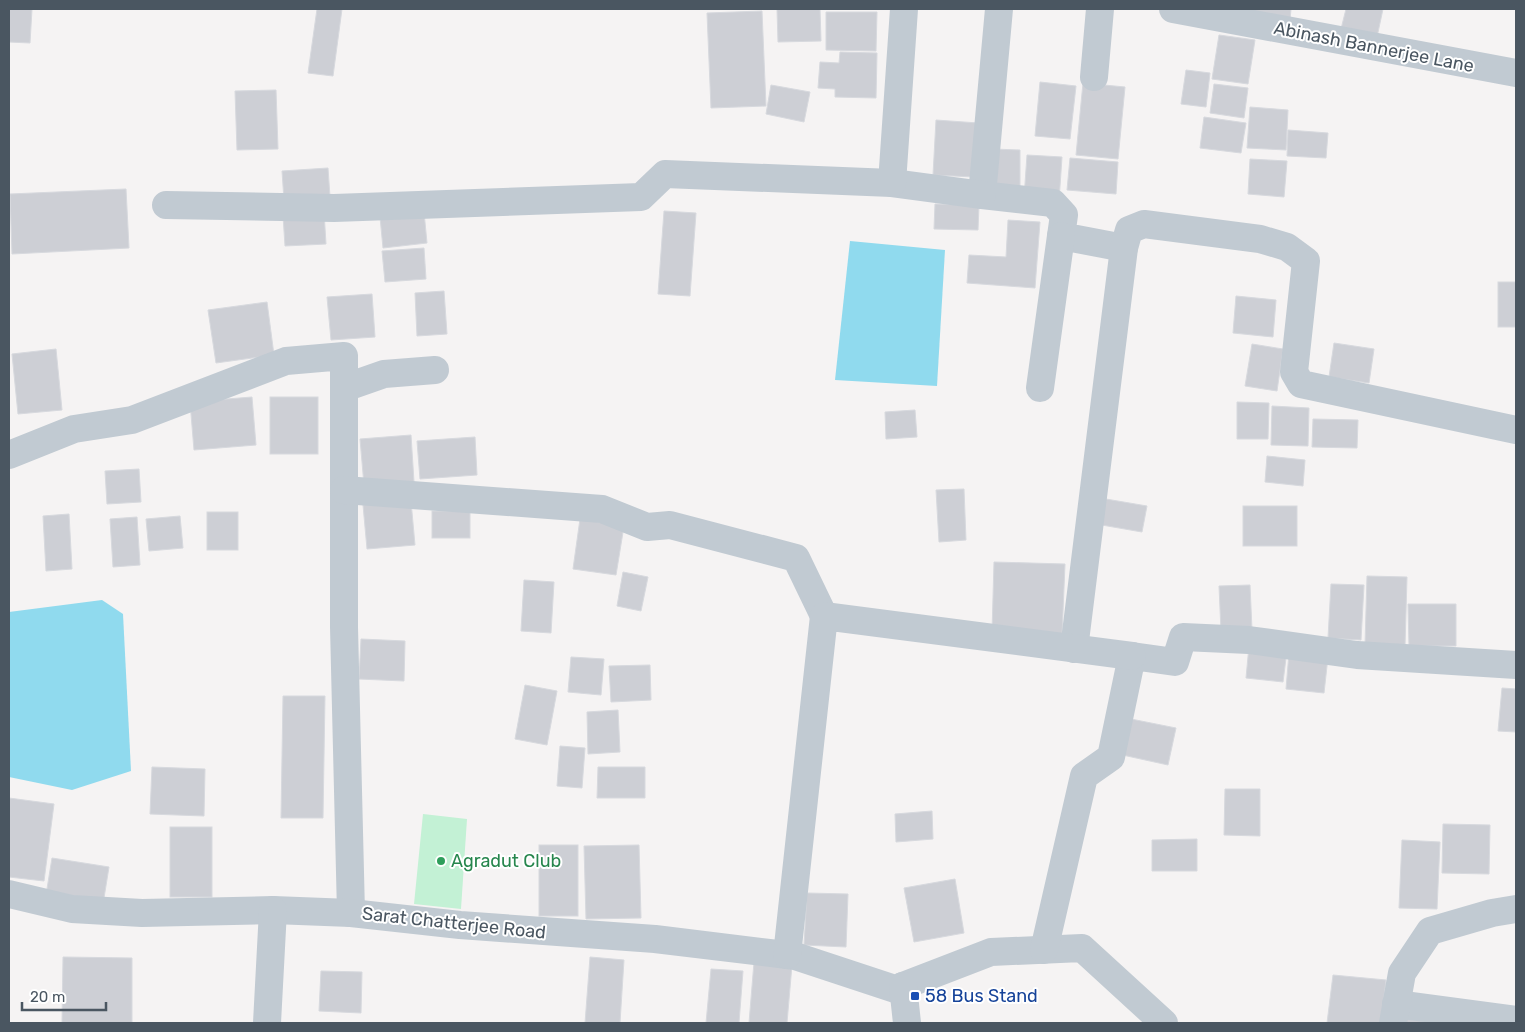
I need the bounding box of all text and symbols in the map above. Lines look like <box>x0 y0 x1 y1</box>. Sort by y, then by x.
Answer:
street label: Abinash Bannerjee Lane <box>1272 17 1476 77</box>
place label: Agradut Club <box>451 850 561 872</box>
marker: Agradut Club <box>435 855 447 867</box>
street label: Sarat Chatterjee Road <box>361 902 547 944</box>
scale bar <box>22 980 106 1012</box>
place label: 58 Bus Stand <box>925 985 1038 1007</box>
text: 20 m <box>30 988 65 1006</box>
marker: 58 Bus Stand <box>909 990 921 1002</box>

